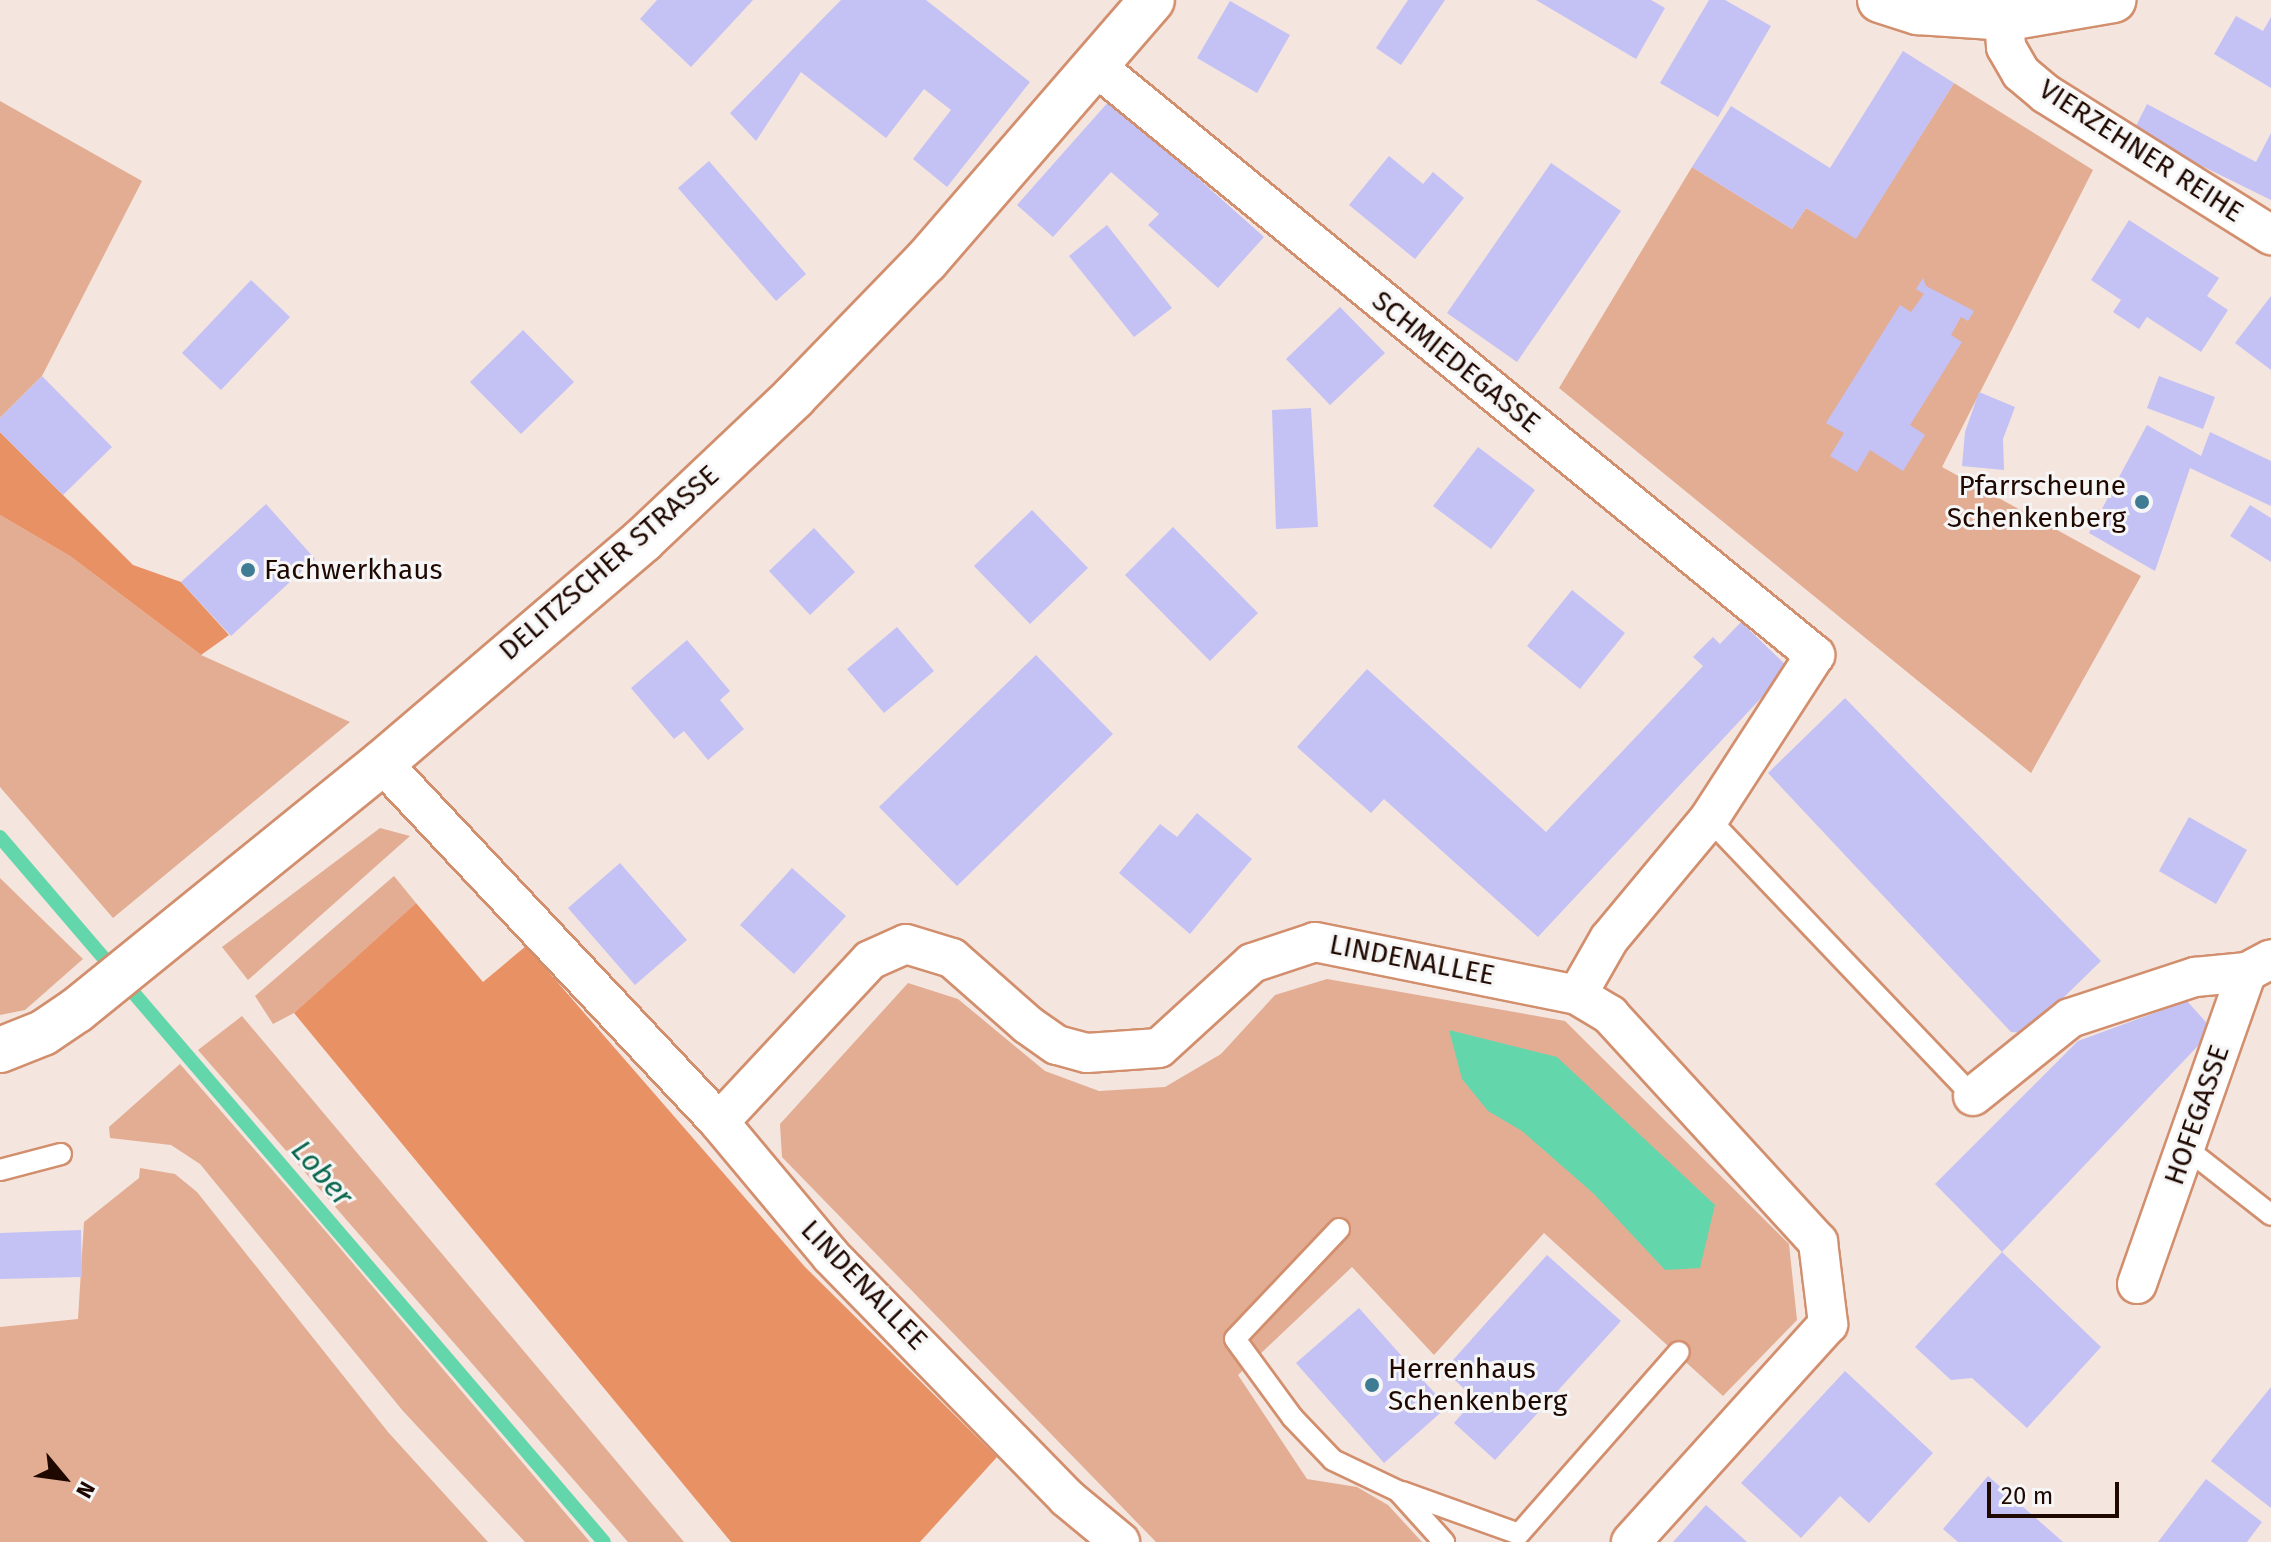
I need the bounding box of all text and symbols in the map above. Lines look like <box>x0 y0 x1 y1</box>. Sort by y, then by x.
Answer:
street label: VIERZEHNER REIHE <box>2033 72 2249 230</box>
street label: SCHMIEDEGASSE <box>1365 284 1547 440</box>
street label: DELITZSCHER STRASSE <box>492 459 726 667</box>
place label: Pfarrscheune Schenkenberg <box>1947 469 2126 535</box>
marker: Pfarrscheune Schenkenberg <box>2133 493 2151 511</box>
place label: Fachwerkhaus <box>264 553 443 587</box>
marker: Fachwerkhaus <box>239 561 257 579</box>
street label: LINDENALLEE <box>1327 928 1497 992</box>
street label: HOFEGASSE <box>2157 1041 2237 1189</box>
water label: Lober <box>284 1133 360 1213</box>
street label: LINDENALLEE <box>794 1213 934 1357</box>
place label: Herrenhaus Schenkenberg <box>1388 1352 1567 1418</box>
marker: Herrenhaus Schenkenberg <box>1363 1376 1381 1394</box>
north arrow <box>24 1438 104 1518</box>
scale bar <box>1991 1466 2123 1516</box>
text: N <box>70 1477 101 1503</box>
text: 20 m <box>2001 1482 2053 1510</box>

